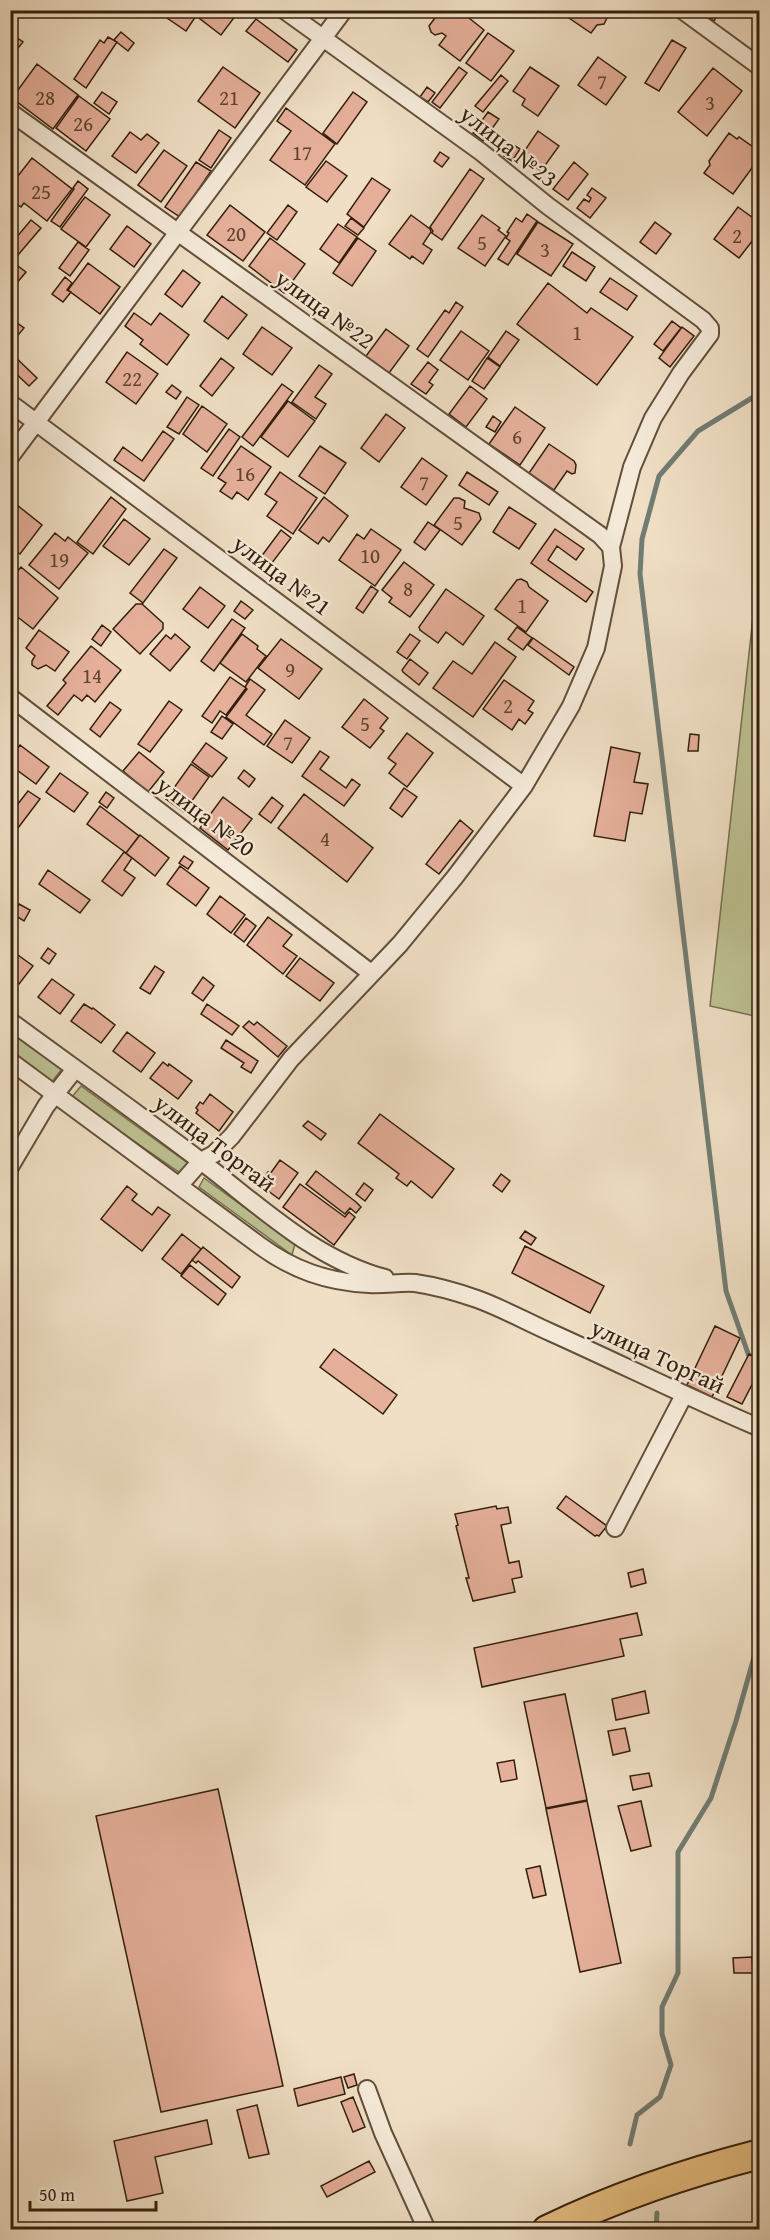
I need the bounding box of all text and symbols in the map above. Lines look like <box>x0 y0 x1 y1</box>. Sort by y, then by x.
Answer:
house number: 7 <box>597 66 607 97</box>
house number: 28 <box>35 82 55 113</box>
house number: 21 <box>219 82 239 113</box>
house number: 3 <box>705 87 715 118</box>
street label: улица №23 <box>452 96 565 195</box>
house number: 26 <box>73 108 93 139</box>
house number: 17 <box>292 137 312 168</box>
house number: 25 <box>31 176 51 207</box>
house number: 20 <box>226 218 246 249</box>
house number: 2 <box>732 220 742 251</box>
house number: 5 <box>477 227 487 258</box>
house number: 3 <box>540 234 550 265</box>
street label: улица №22 <box>267 260 382 357</box>
house number: 1 <box>572 317 582 348</box>
house number: 22 <box>122 363 142 394</box>
house number: 6 <box>512 421 522 452</box>
house number: 16 <box>235 458 255 489</box>
house number: 7 <box>419 467 429 498</box>
house number: 5 <box>453 507 463 538</box>
street label: улица №21 <box>224 526 339 624</box>
house number: 10 <box>360 540 380 571</box>
house number: 19 <box>49 544 69 575</box>
house number: 8 <box>403 573 413 604</box>
house number: 1 <box>517 590 527 621</box>
house number: 9 <box>285 654 295 685</box>
house number: 14 <box>82 660 102 691</box>
house number: 2 <box>503 690 513 721</box>
house number: 5 <box>360 708 370 739</box>
house number: 7 <box>283 727 293 758</box>
street label: улица №20 <box>148 767 263 865</box>
house number: 4 <box>320 823 330 854</box>
street label: улица Торгай <box>146 1085 283 1200</box>
street label: улица Торгай <box>584 1309 731 1402</box>
scale bar <box>30 2174 156 2212</box>
text: 50 m <box>39 2181 75 2208</box>

